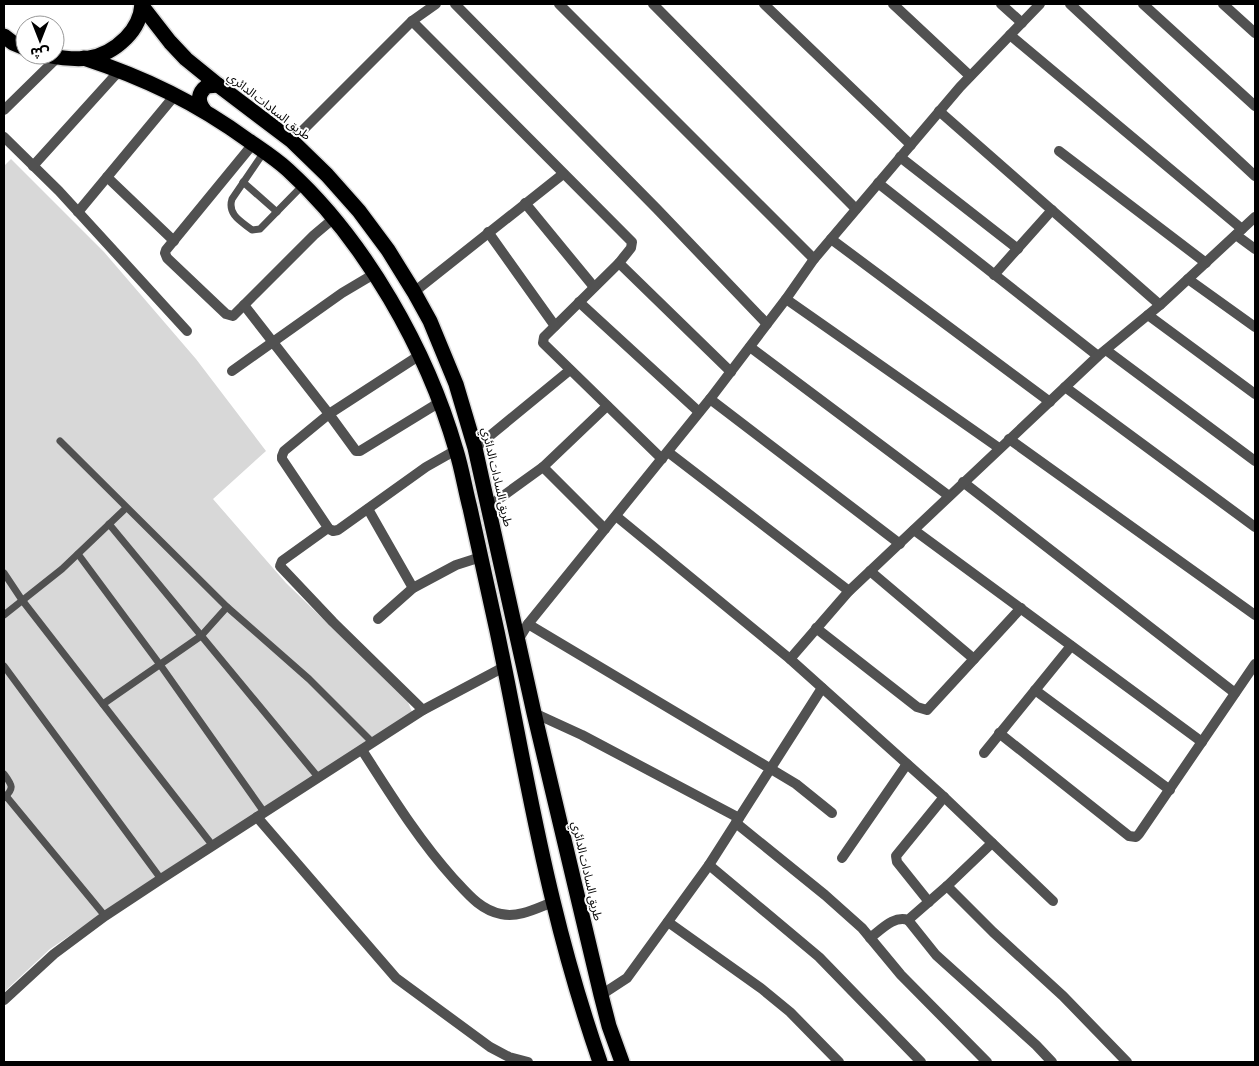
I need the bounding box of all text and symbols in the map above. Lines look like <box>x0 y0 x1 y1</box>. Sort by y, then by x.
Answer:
north arrow <box>15 15 65 65</box>
text: ش <box>30 45 50 61</box>
street label: طريق السادات الدائري <box>223 69 313 145</box>
street label: طريق السادات الدائري <box>476 426 515 529</box>
street label: طريق السادات الدائري <box>566 820 605 923</box>

